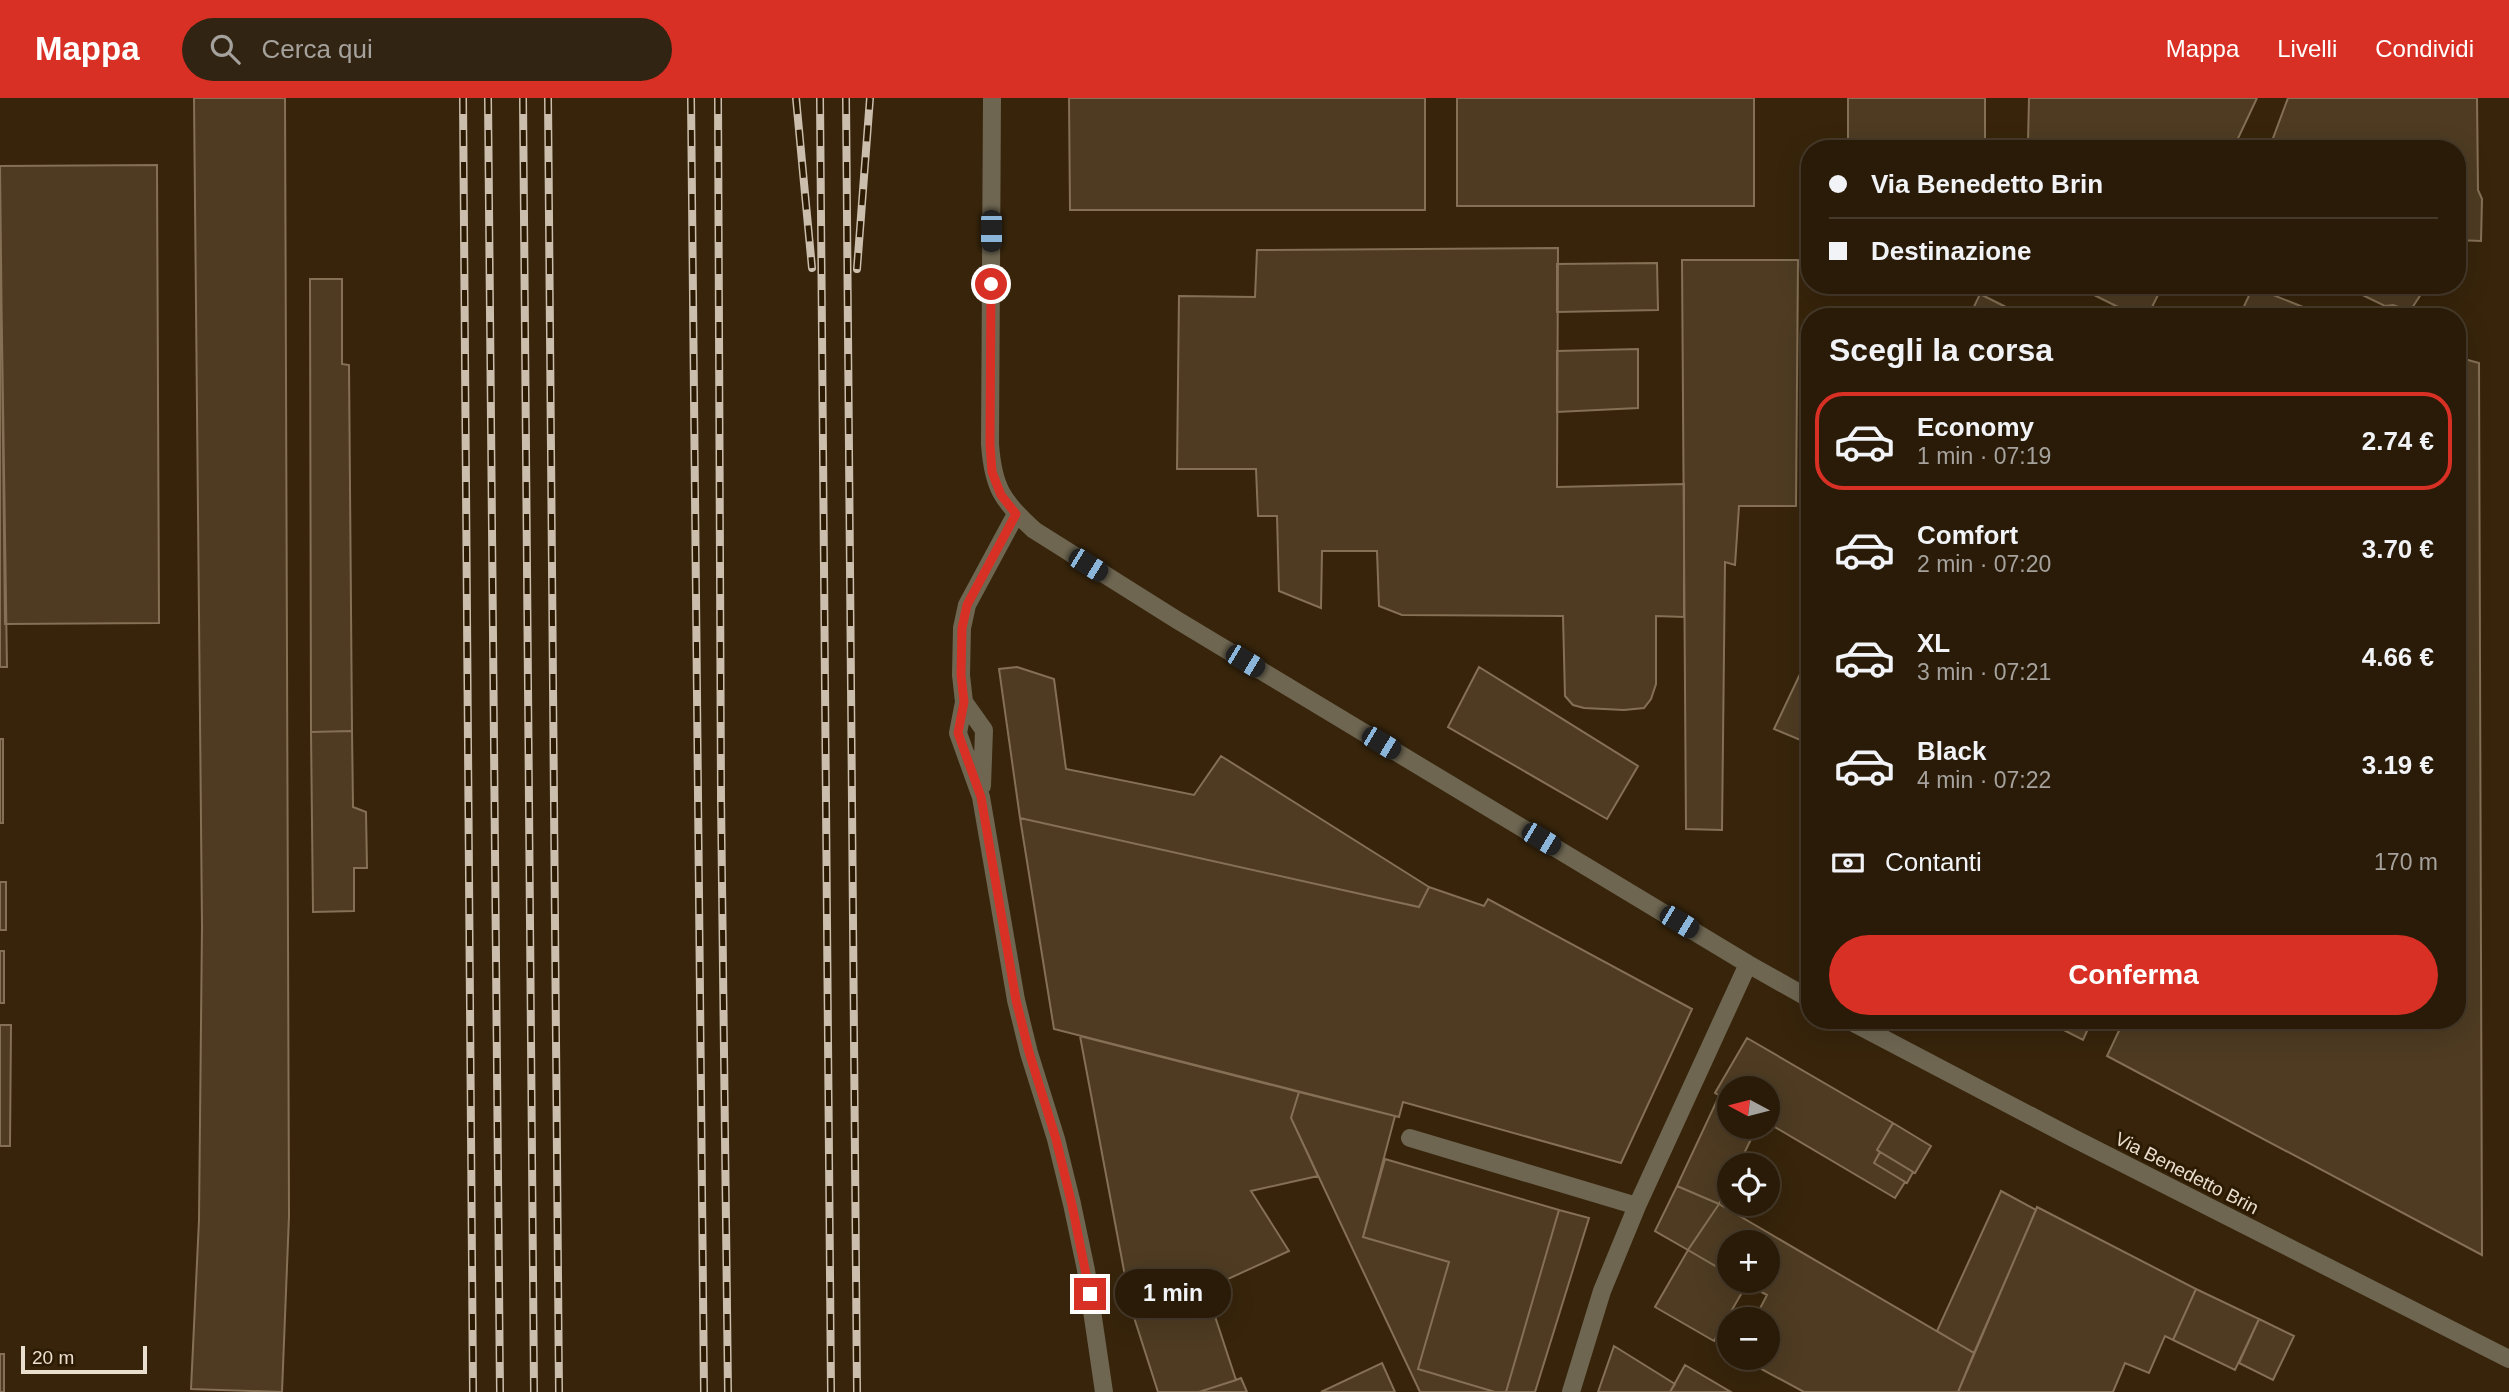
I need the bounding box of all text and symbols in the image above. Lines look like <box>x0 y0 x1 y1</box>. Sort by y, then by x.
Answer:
search box <box>182 18 672 81</box>
text: Mappa <box>35 30 140 67</box>
icon: search <box>206 30 244 68</box>
text: Cerca qui <box>262 34 373 64</box>
text: Mappa <box>2166 35 2239 62</box>
text: Livelli <box>2277 35 2337 62</box>
text: Condividi <box>2375 35 2474 62</box>
text: Via Benedetto Brin <box>1871 169 2103 199</box>
car <box>981 210 1002 252</box>
text: Destinazione <box>1871 236 2031 266</box>
route start <box>975 268 1007 300</box>
text: Scegli la corsa <box>1829 332 2053 368</box>
icon: car <box>1833 410 1896 473</box>
text: Economy <box>1917 412 2034 442</box>
text: 2.74 € <box>2362 426 2434 456</box>
text: 1 min · 07:19 <box>1917 443 2051 469</box>
icon: car <box>1833 518 1896 581</box>
text: Comfort <box>1917 520 2018 550</box>
text: 3.70 € <box>2362 534 2434 564</box>
car <box>1065 545 1112 585</box>
text: 2 min · 07:20 <box>1917 551 2051 577</box>
icon: car <box>1833 626 1896 689</box>
text: XL <box>1917 628 1950 658</box>
car <box>1222 641 1269 681</box>
text: 4.66 € <box>2362 642 2434 672</box>
text: 3 min · 07:21 <box>1917 659 2051 685</box>
car <box>1358 723 1405 763</box>
icon: car <box>1833 734 1896 797</box>
text: Black <box>1917 736 1986 766</box>
text: 3.19 € <box>2362 750 2434 780</box>
text: 4 min · 07:22 <box>1917 767 2051 793</box>
car <box>1518 819 1565 859</box>
icon: cash <box>1829 844 1867 882</box>
text: Contanti <box>1885 847 1982 877</box>
text: 170 m <box>2374 849 2438 875</box>
car <box>1656 902 1703 942</box>
button: Conferma <box>1829 935 2438 1015</box>
north arrow <box>1717 1076 1780 1139</box>
map controls <box>1717 1076 1780 1370</box>
street label: Via Benedetto Brin <box>2112 1128 2262 1218</box>
button: locate <box>1717 1153 1780 1216</box>
button: + <box>1717 1230 1780 1293</box>
callout: 1 min <box>1114 1270 1230 1318</box>
route end <box>1074 1278 1106 1310</box>
text: 1 min <box>1143 1280 1203 1306</box>
button: − <box>1717 1307 1780 1370</box>
scale bar <box>21 1343 147 1375</box>
text: 20 m <box>32 1347 74 1368</box>

